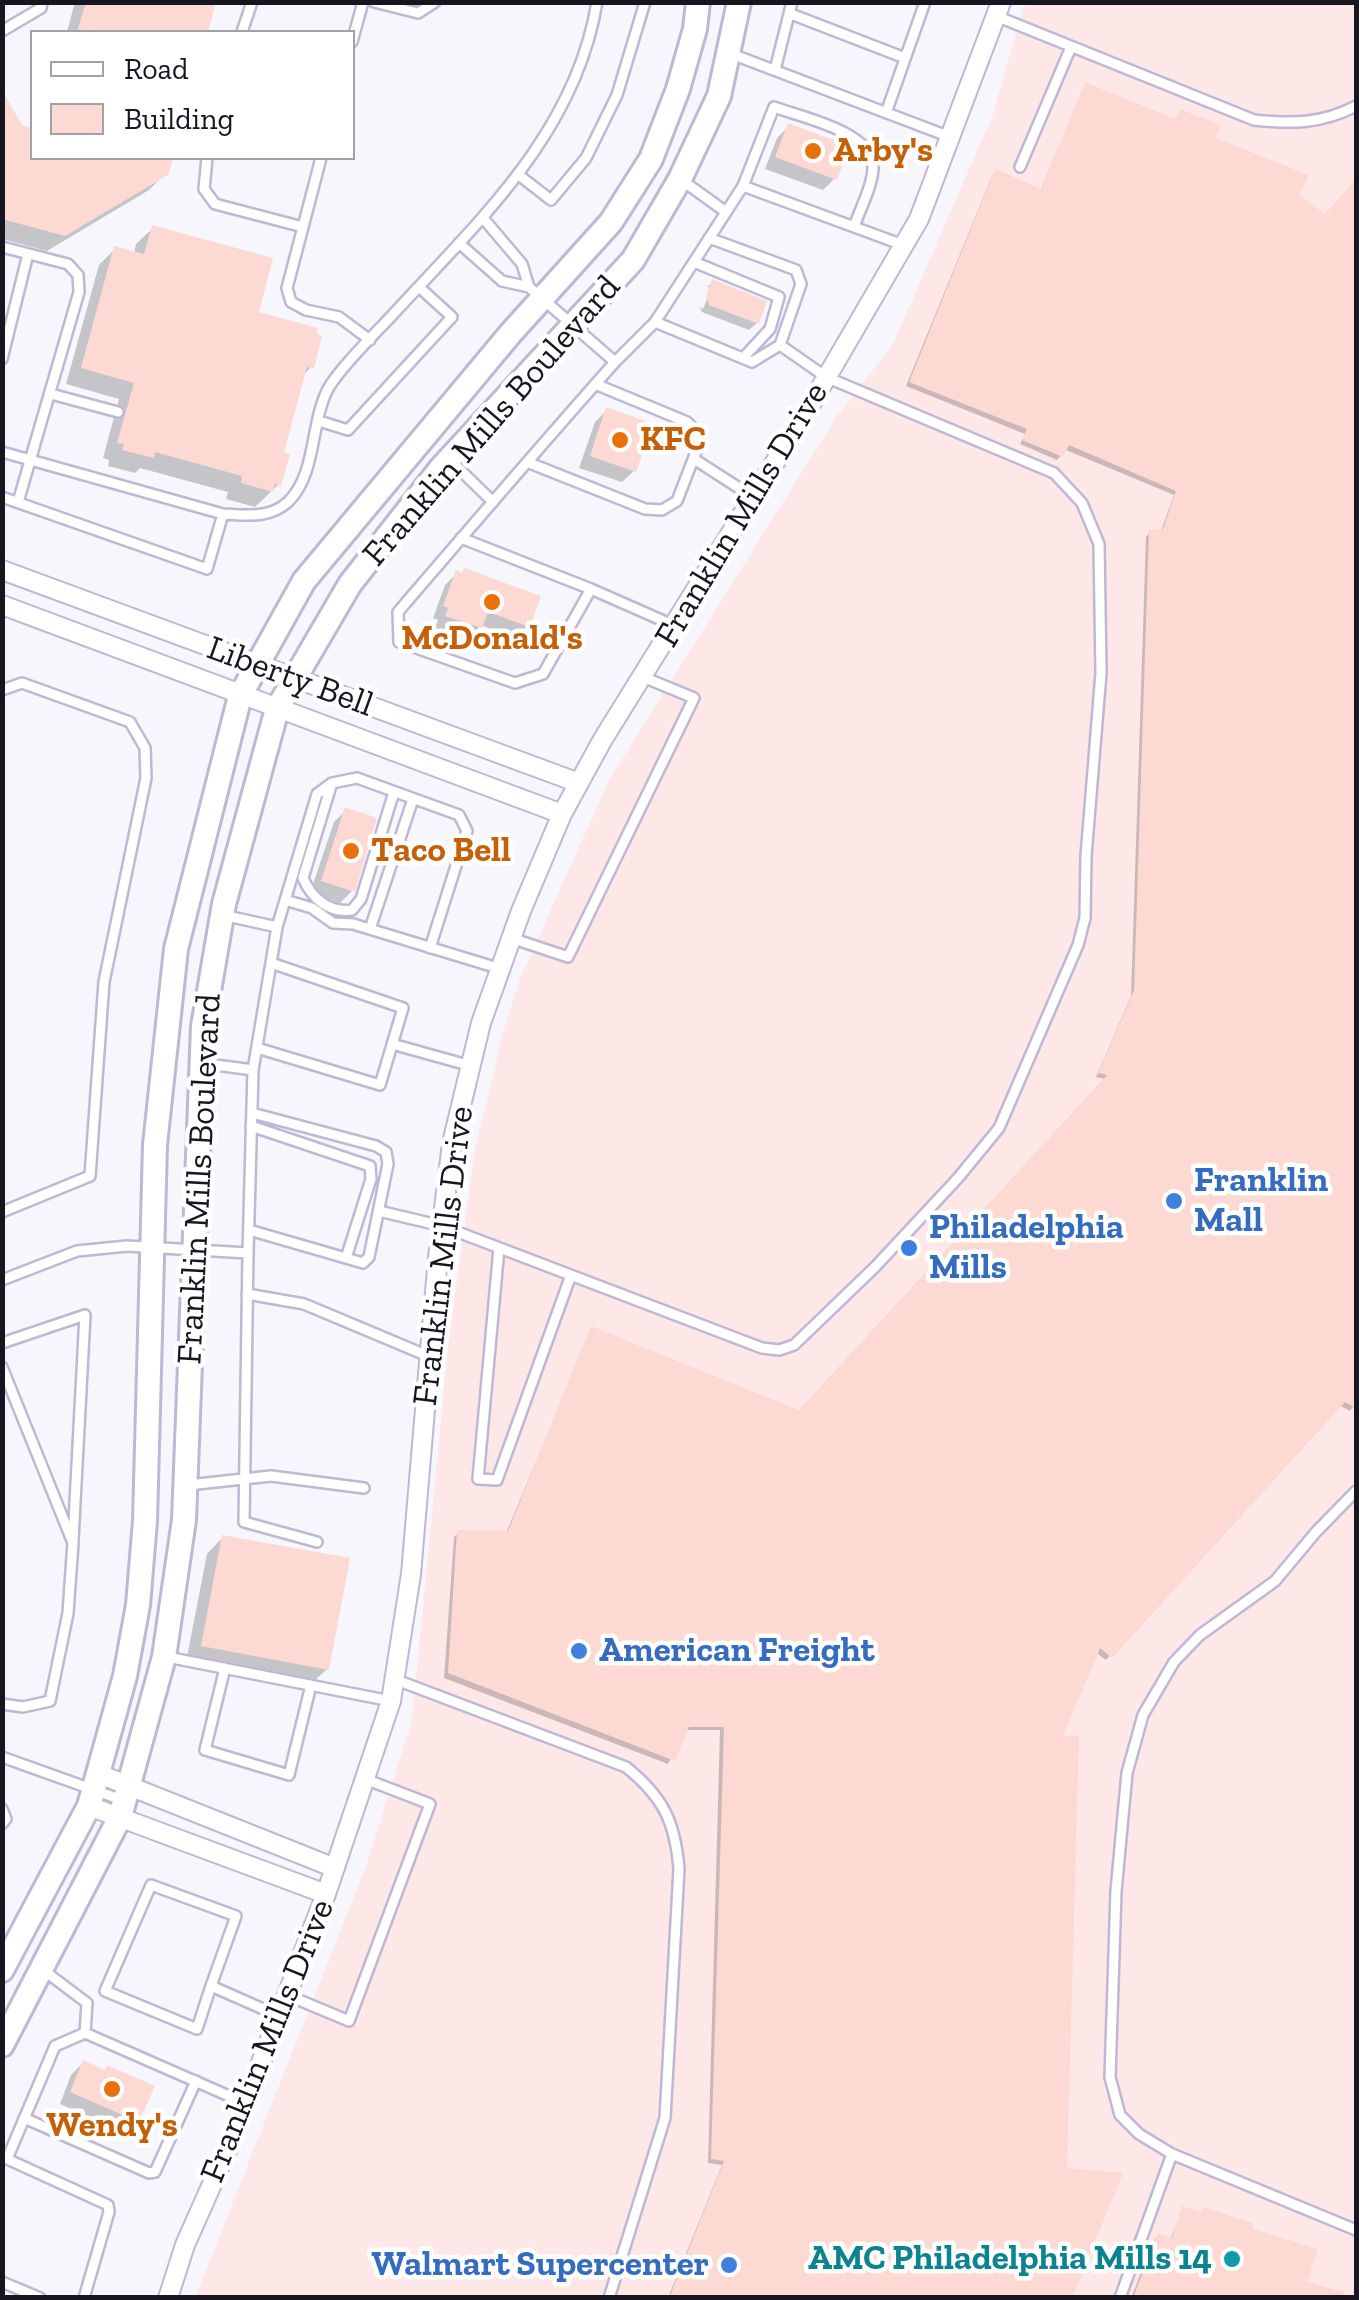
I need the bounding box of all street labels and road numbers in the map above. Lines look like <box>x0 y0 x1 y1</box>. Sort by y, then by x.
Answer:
street label: Franklin Mills Boulevard <box>354 267 630 575</box>
street label: Franklin Mills Drive <box>646 375 838 655</box>
street label: Liberty Bell <box>201 628 379 726</box>
street label: Franklin Mills Boulevard <box>169 992 231 1366</box>
street label: Franklin Mills Drive <box>405 1104 483 1408</box>
street label: Franklin Mills Drive <box>192 1893 344 2189</box>

